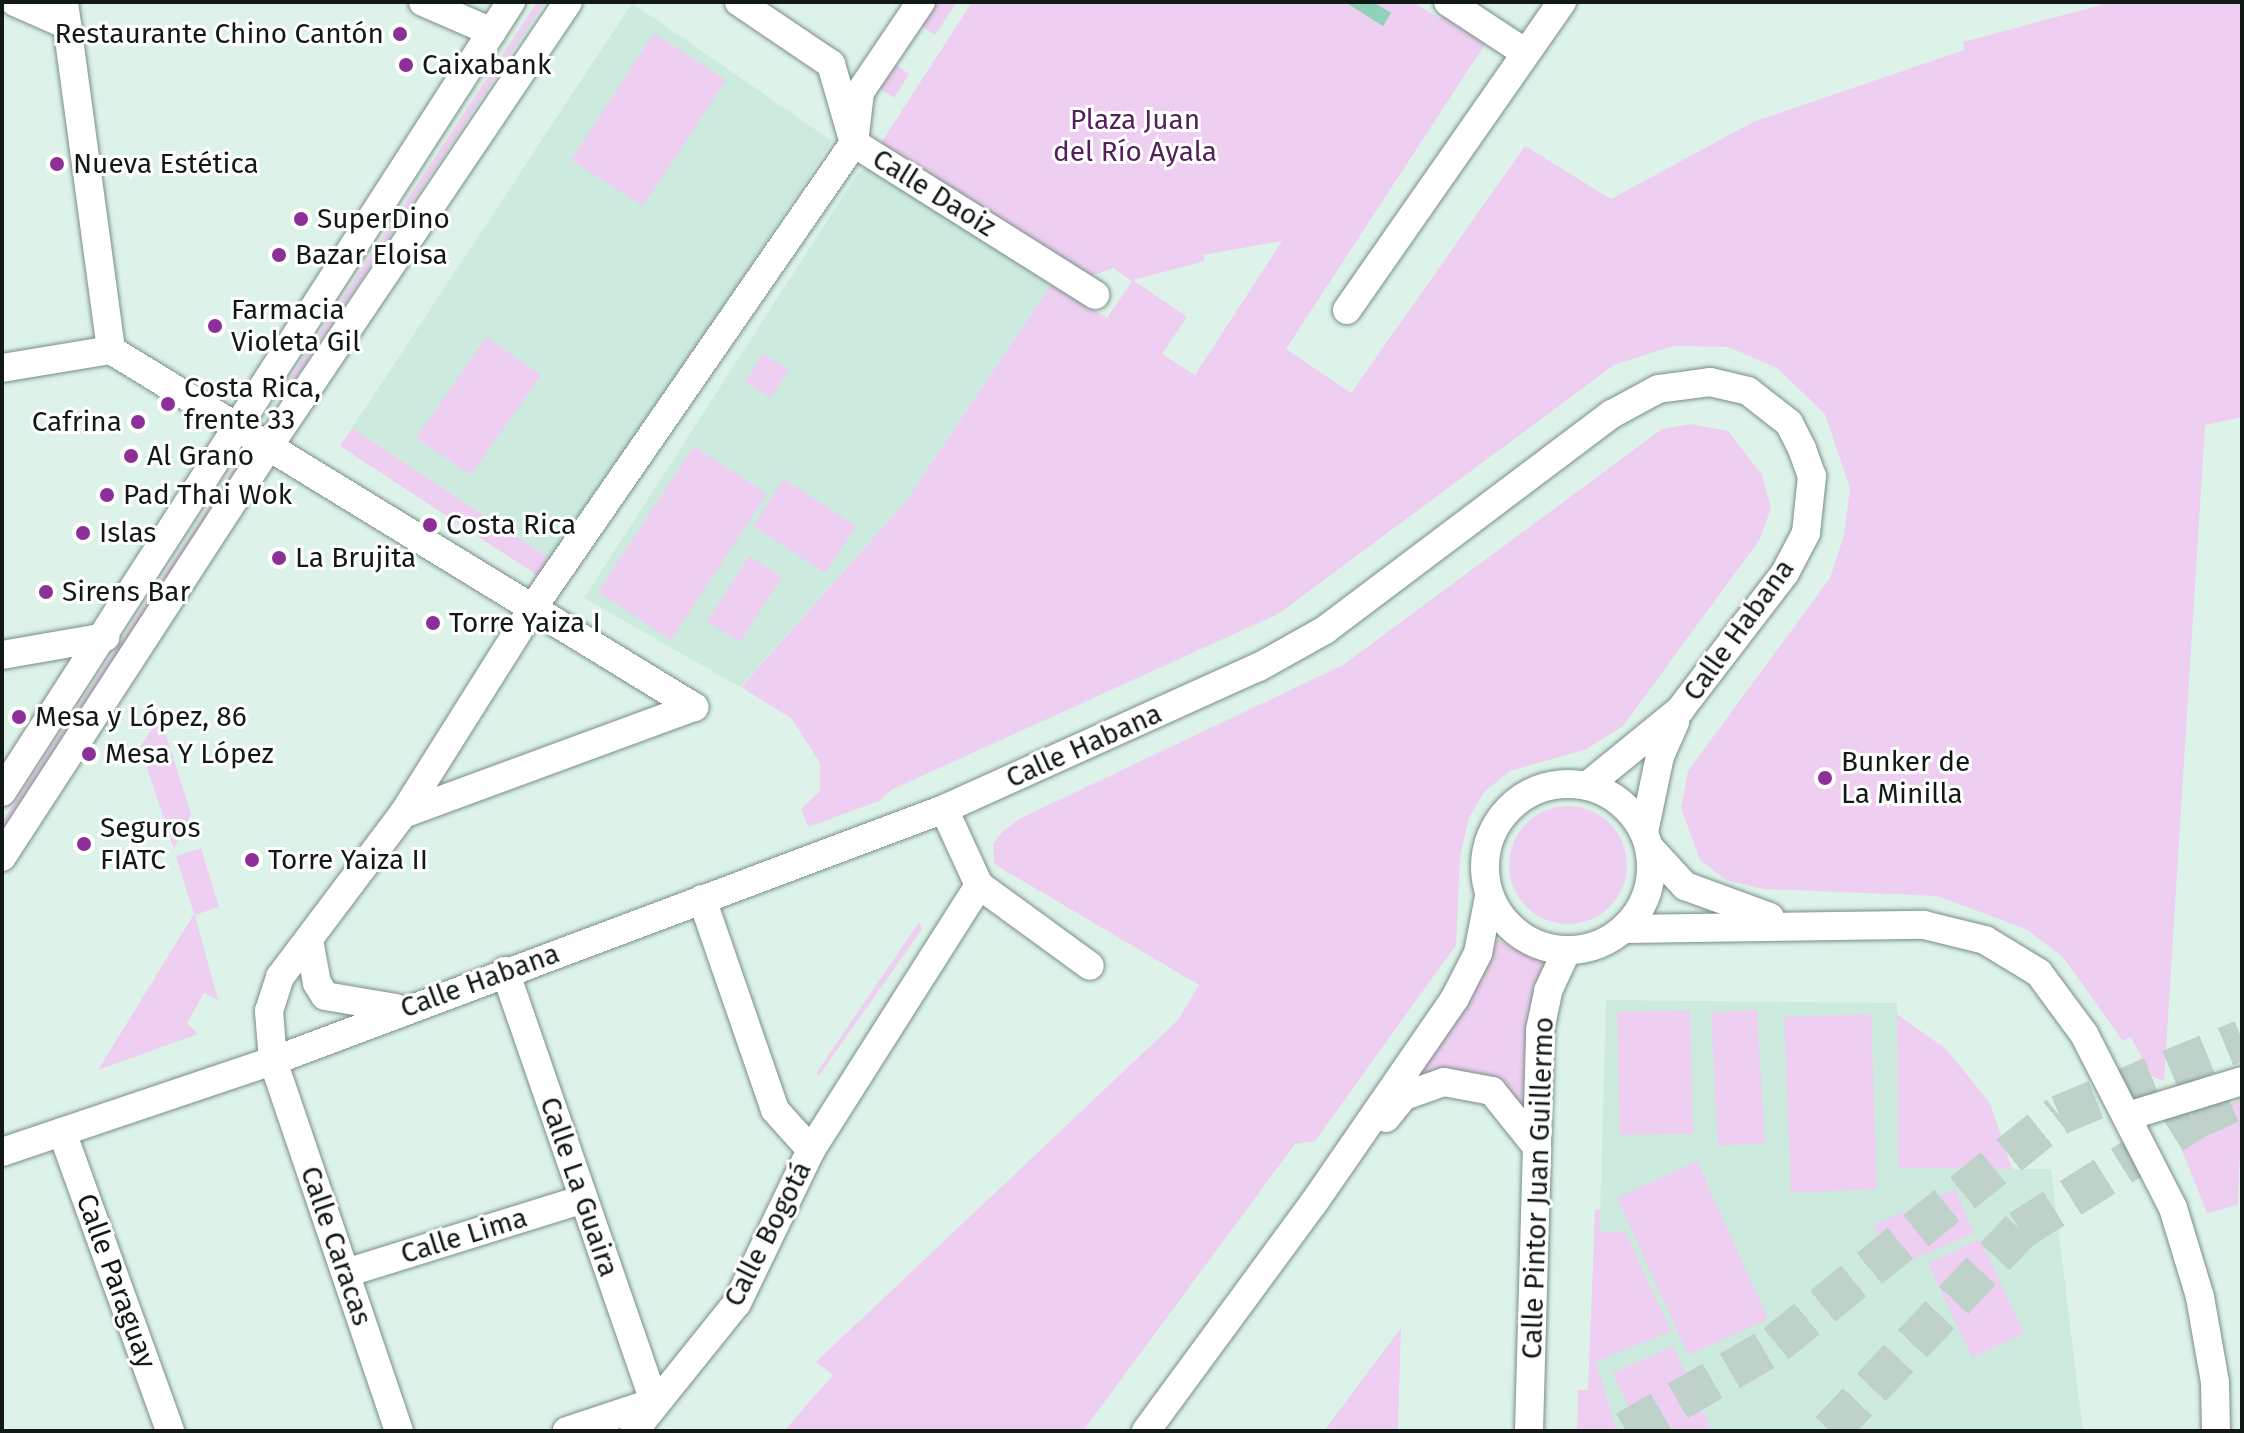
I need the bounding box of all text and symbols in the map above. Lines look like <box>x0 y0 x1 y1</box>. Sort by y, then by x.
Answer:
place label: Restaurante Chino Cantón <box>54 17 384 51</box>
marker: Restaurante Chino Cantón <box>391 25 409 43</box>
place label: Caixabank <box>422 48 551 82</box>
marker: Caixabank <box>397 56 415 74</box>
park label: Plaza Juan del Río Ayala <box>1053 103 1217 169</box>
street label: Calle Daoiz <box>866 142 1002 244</box>
place label: Nueva Estética <box>73 147 259 181</box>
marker: Nueva Estética <box>48 155 66 173</box>
place label: SuperDino <box>317 202 450 236</box>
marker: SuperDino <box>292 210 310 228</box>
place label: Bazar Eloisa <box>295 238 448 272</box>
marker: Bazar Eloisa <box>270 246 288 264</box>
place label: Farmacia Violeta Gil <box>231 293 360 359</box>
marker: Farmacia Violeta Gil <box>206 317 224 335</box>
place label: Costa Rica, frente 33 <box>184 371 321 437</box>
marker: Costa Rica, frente 33 <box>159 395 177 413</box>
place label: Cafrina <box>32 405 122 439</box>
marker: Cafrina <box>129 413 147 431</box>
place label: Al Grano <box>147 439 254 473</box>
marker: Al Grano <box>122 447 140 465</box>
place label: Pad Thai Wok <box>123 478 292 512</box>
marker: Pad Thai Wok <box>98 486 116 504</box>
place label: Costa Rica <box>446 508 576 542</box>
place label: Islas <box>99 516 156 550</box>
marker: Costa Rica <box>421 516 439 534</box>
marker: Islas <box>74 524 92 542</box>
place label: La Brujita <box>295 541 416 575</box>
marker: La Brujita <box>270 549 288 567</box>
street label: Calle Habana <box>1676 553 1802 707</box>
place label: Sirens Bar <box>62 575 190 609</box>
marker: Sirens Bar <box>37 583 55 601</box>
place label: Torre Yaiza I <box>449 606 601 640</box>
marker: Torre Yaiza I <box>424 614 442 632</box>
street label: Calle Habana <box>1001 697 1167 795</box>
place label: Mesa y López, 86 <box>35 700 247 734</box>
marker: Mesa y López, 86 <box>10 708 28 726</box>
place label: Mesa Y López <box>105 737 274 771</box>
marker: Mesa Y López <box>80 745 98 763</box>
place label: Bunker de La Minilla <box>1841 745 1970 811</box>
marker: Bunker de La Minilla <box>1816 769 1834 787</box>
place label: Seguros FIATC <box>100 811 200 877</box>
marker: Seguros FIATC <box>75 835 93 853</box>
place label: Torre Yaiza II <box>268 843 428 877</box>
marker: Torre Yaiza II <box>243 851 261 869</box>
street label: Calle Habana <box>396 937 564 1025</box>
street label: Calle Pintor Juan Guillermo <box>1515 1016 1561 1360</box>
street label: Calle La Guaira <box>533 1093 625 1281</box>
street label: Calle Bogotá <box>717 1156 819 1312</box>
street label: Calle Caracas <box>293 1162 379 1330</box>
street label: Calle Paraguay <box>69 1189 163 1373</box>
street label: Calle Lima <box>397 1201 531 1271</box>

